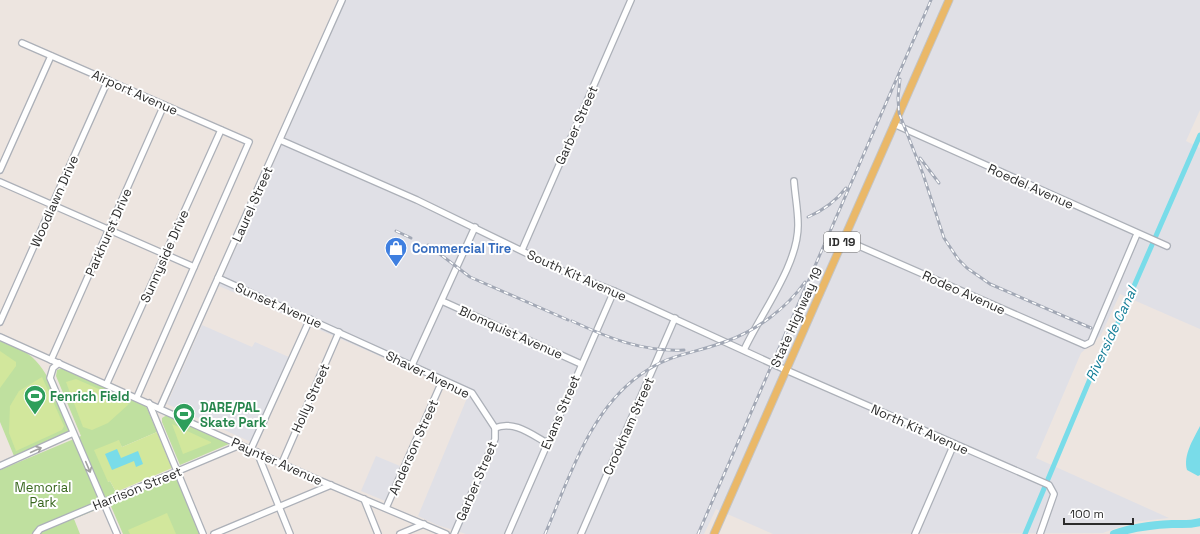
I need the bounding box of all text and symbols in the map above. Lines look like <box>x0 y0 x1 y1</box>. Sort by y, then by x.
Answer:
street label: Airport Avenue <box>89 66 181 119</box>
street label: Garber Street <box>551 83 602 167</box>
street label: Woodlawn Drive <box>27 153 82 250</box>
street label: Roedel Avenue <box>985 160 1076 213</box>
street label: Laurel Street <box>228 164 277 245</box>
street label: Parkhurst Drive <box>81 185 136 279</box>
street label: Sunnyside Drive <box>136 207 193 305</box>
road number: ID 19 <box>824 232 860 252</box>
shop icon: Commercial Tire <box>383 235 409 268</box>
place label: Commercial Tire <box>412 240 511 257</box>
street label: South Kit Avenue <box>524 246 629 305</box>
street label: State Highway 19 <box>767 264 826 370</box>
street label: Rodeo Avenue <box>919 267 1008 318</box>
street label: Sunset Avenue <box>233 279 325 332</box>
water label: Riverside Canal <box>1081 283 1141 384</box>
street label: Blomquist Avenue <box>456 302 566 363</box>
street label: Shaver Avenue <box>383 347 473 402</box>
street label: Holly Street <box>288 361 333 435</box>
street label: Evans Street <box>537 372 584 452</box>
street label: Crookham Street <box>599 374 658 478</box>
sports icon: Fenrich Field <box>22 383 48 416</box>
place label: Fenrich Field <box>50 388 130 405</box>
street label: Anderson Street <box>385 397 442 498</box>
place label: DARE/PAL Skate Park <box>200 399 267 431</box>
street label: North Kit Avenue <box>868 400 971 459</box>
sports icon: DARE/PAL Skate Park <box>171 401 197 434</box>
street label: Paynter Avenue <box>229 434 325 489</box>
street label: Garber Street <box>452 439 501 524</box>
one-way arrow <box>29 446 41 453</box>
one-way arrow <box>85 461 92 473</box>
street label: Harrison Street <box>90 463 184 514</box>
park label: Memorial Park <box>15 479 71 511</box>
scale bar <box>1064 500 1133 526</box>
text: 100 m <box>1070 506 1104 522</box>

